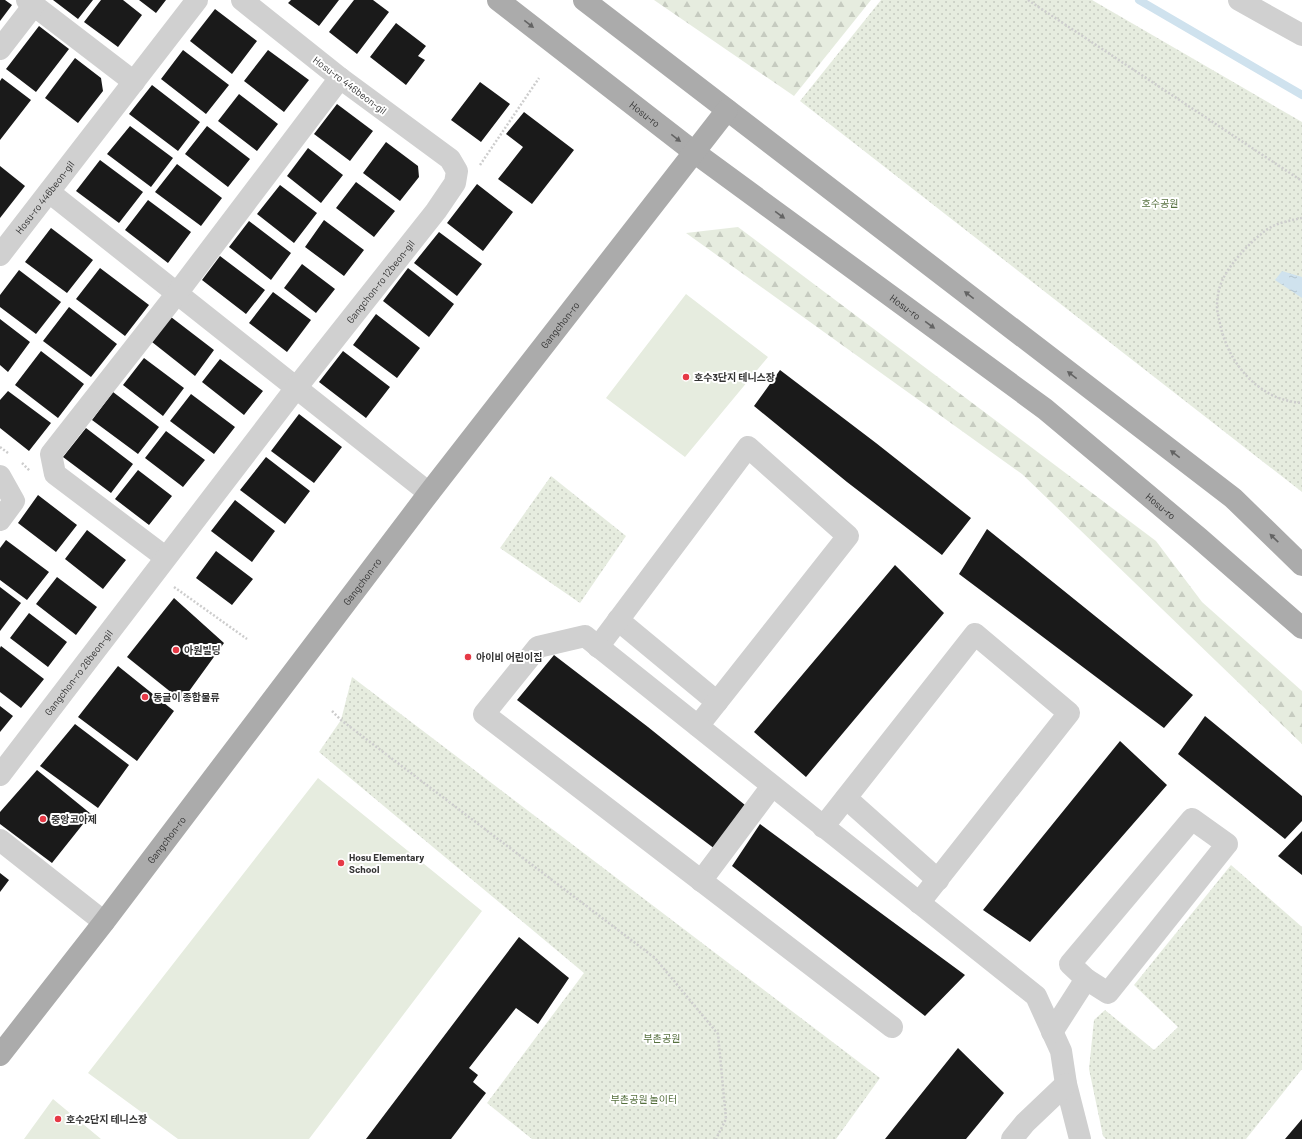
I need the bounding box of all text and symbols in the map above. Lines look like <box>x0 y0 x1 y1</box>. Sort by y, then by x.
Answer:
one-way arrow <box>523 20 534 28</box>
street label: Hosu-ro 446beon-gil <box>311 53 389 117</box>
street label: Hosu-ro <box>627 98 663 130</box>
one-way arrow <box>670 134 681 142</box>
street label: Hosu-ro 446beon-gil <box>13 158 77 236</box>
park label: 호수공원 <box>1142 197 1178 209</box>
one-way arrow <box>775 211 786 219</box>
street label: Gangchon-ro 12beon-gil <box>344 237 417 326</box>
one-way arrow <box>963 291 974 300</box>
street label: Hosu-ro <box>888 292 923 322</box>
street label: Gangchon-ro <box>538 299 582 351</box>
one-way arrow <box>925 321 936 329</box>
one-way arrow <box>1066 370 1077 379</box>
place label: 호수3단지 테니스장 <box>694 371 775 383</box>
marker: 호수3단지 테니스장 <box>681 372 691 382</box>
one-way arrow <box>1169 449 1180 458</box>
street label: Hosu-ro <box>1143 490 1178 522</box>
one-way arrow <box>1269 533 1279 543</box>
street label: Gangchon-ro <box>340 555 384 608</box>
street label: Gangchon-ro 26beon-gil <box>42 627 115 718</box>
place label: 아원빌딩 <box>184 644 221 656</box>
marker: 아원빌딩 <box>171 645 181 655</box>
place label: 아이비 어린이집 <box>476 651 542 663</box>
marker: 아이비 어린이집 <box>463 652 473 662</box>
place label: 동글이 종합물류 <box>153 691 219 703</box>
marker: 동글이 종합물류 <box>140 692 150 702</box>
place label: 중앙코아제 <box>51 813 97 825</box>
marker: 중앙코아제 <box>38 814 48 824</box>
street label: Gangchon-ro <box>145 814 188 866</box>
place label: Hosu Elementary School <box>349 851 424 875</box>
marker: Hosu Elementary School <box>336 858 346 868</box>
park label: 부촌공원 <box>644 1032 680 1044</box>
park label: 부촌공원 놀이터 <box>611 1093 677 1105</box>
place label: 호수2단지 테니스장 <box>66 1113 147 1125</box>
marker: 호수2단지 테니스장 <box>53 1114 63 1124</box>

